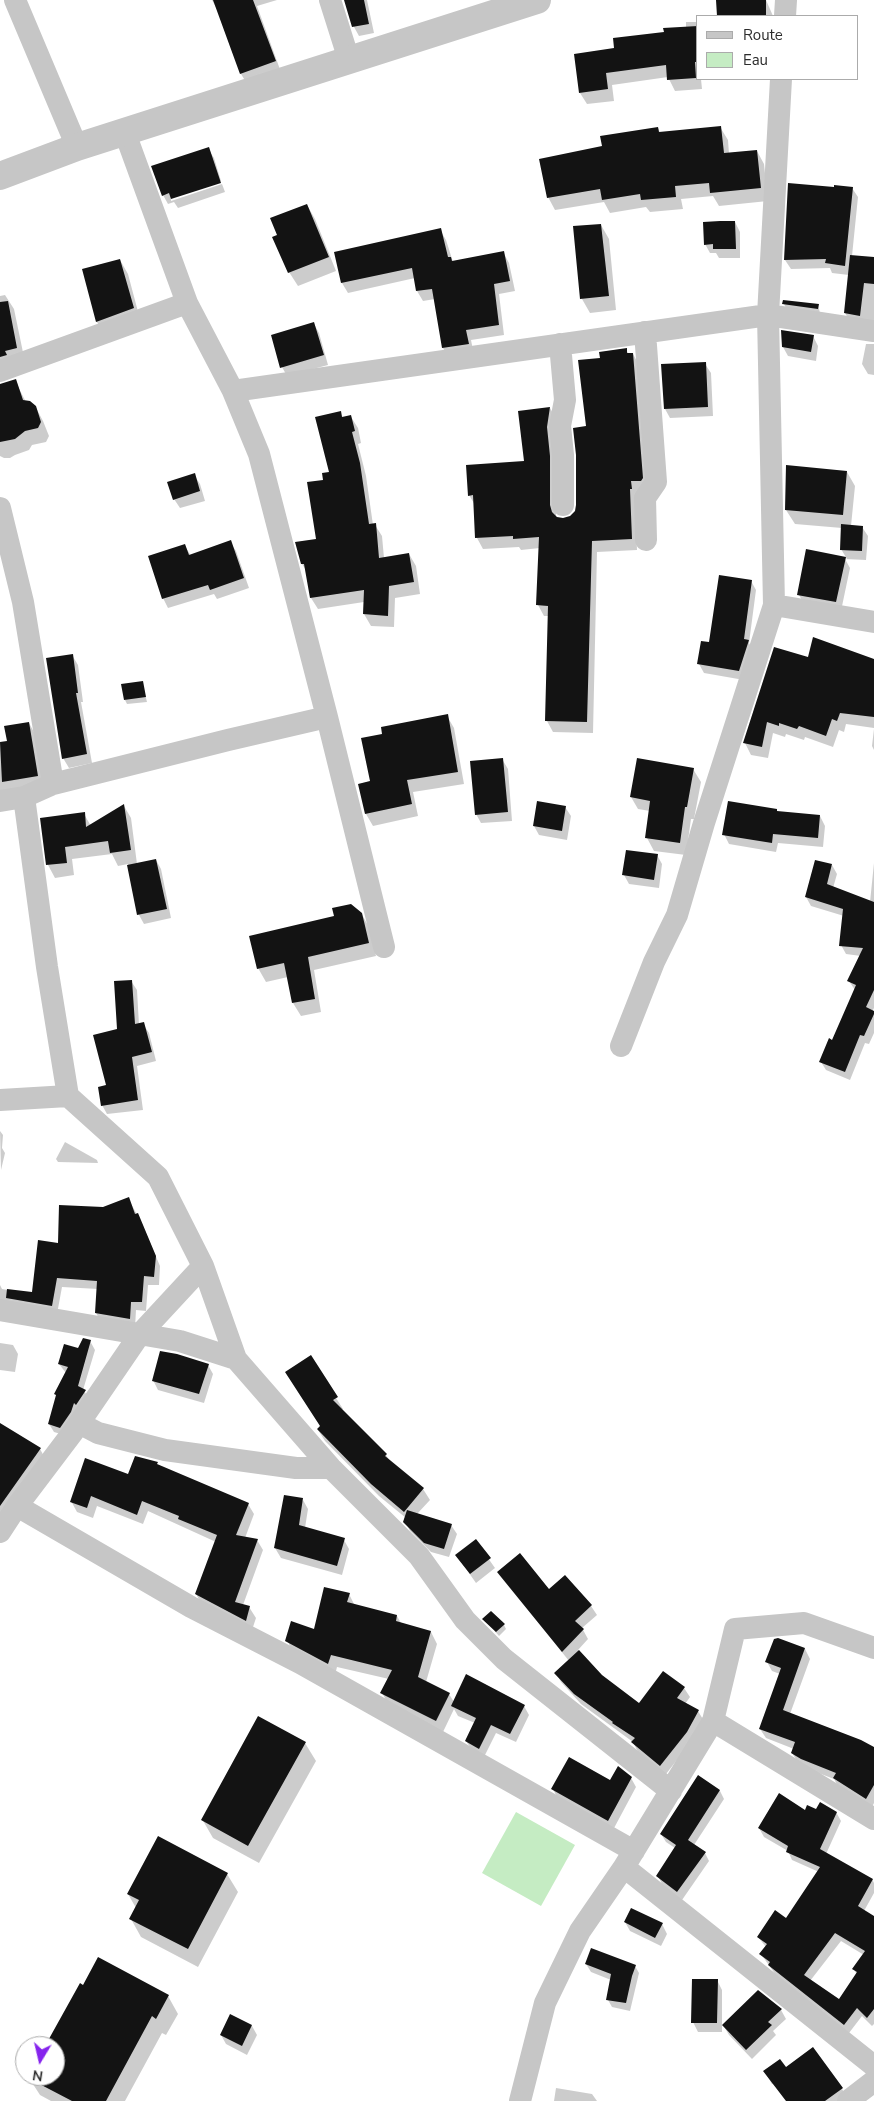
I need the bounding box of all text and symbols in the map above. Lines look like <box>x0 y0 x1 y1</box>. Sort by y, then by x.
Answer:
legend <box>696 15 859 80</box>
text: Route <box>743 25 783 45</box>
text: Eau <box>743 50 768 70</box>
north arrow <box>15 2036 65 2086</box>
text: N <box>31 2065 44 2086</box>

